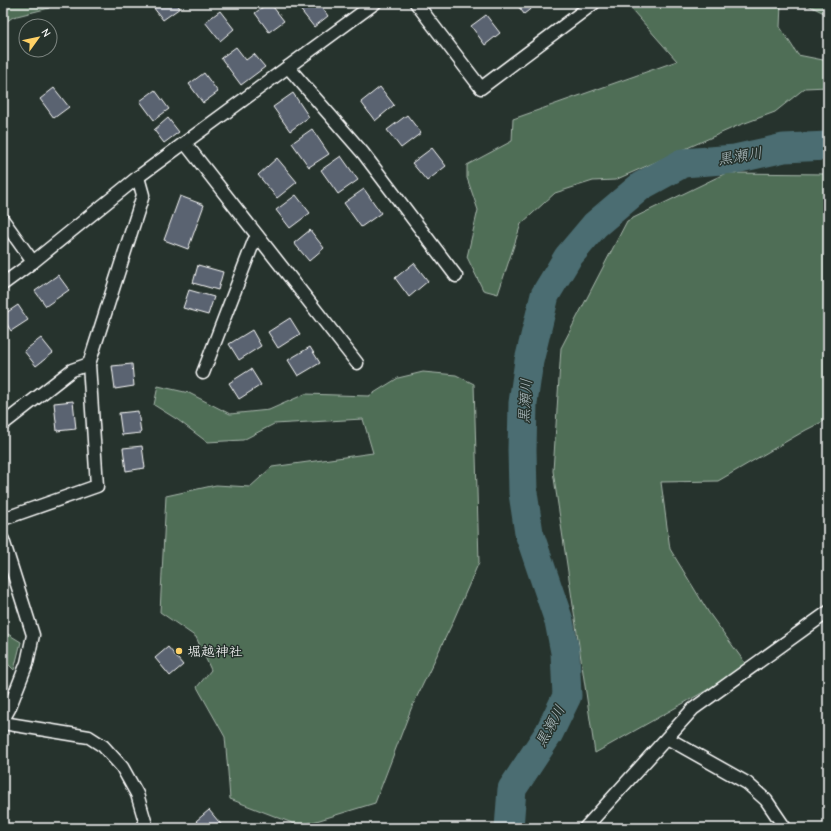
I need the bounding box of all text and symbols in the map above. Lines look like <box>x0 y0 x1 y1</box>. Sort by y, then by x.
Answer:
north arrow <box>18 18 58 58</box>
text: N <box>39 26 53 39</box>
water label: 黒瀬川 <box>716 144 764 168</box>
water label: 黒瀬川 <box>514 378 536 424</box>
place label: 堀越神社 <box>187 643 243 660</box>
marker: 堀越神社 <box>174 646 184 656</box>
water label: 黒瀬川 <box>531 702 569 750</box>

